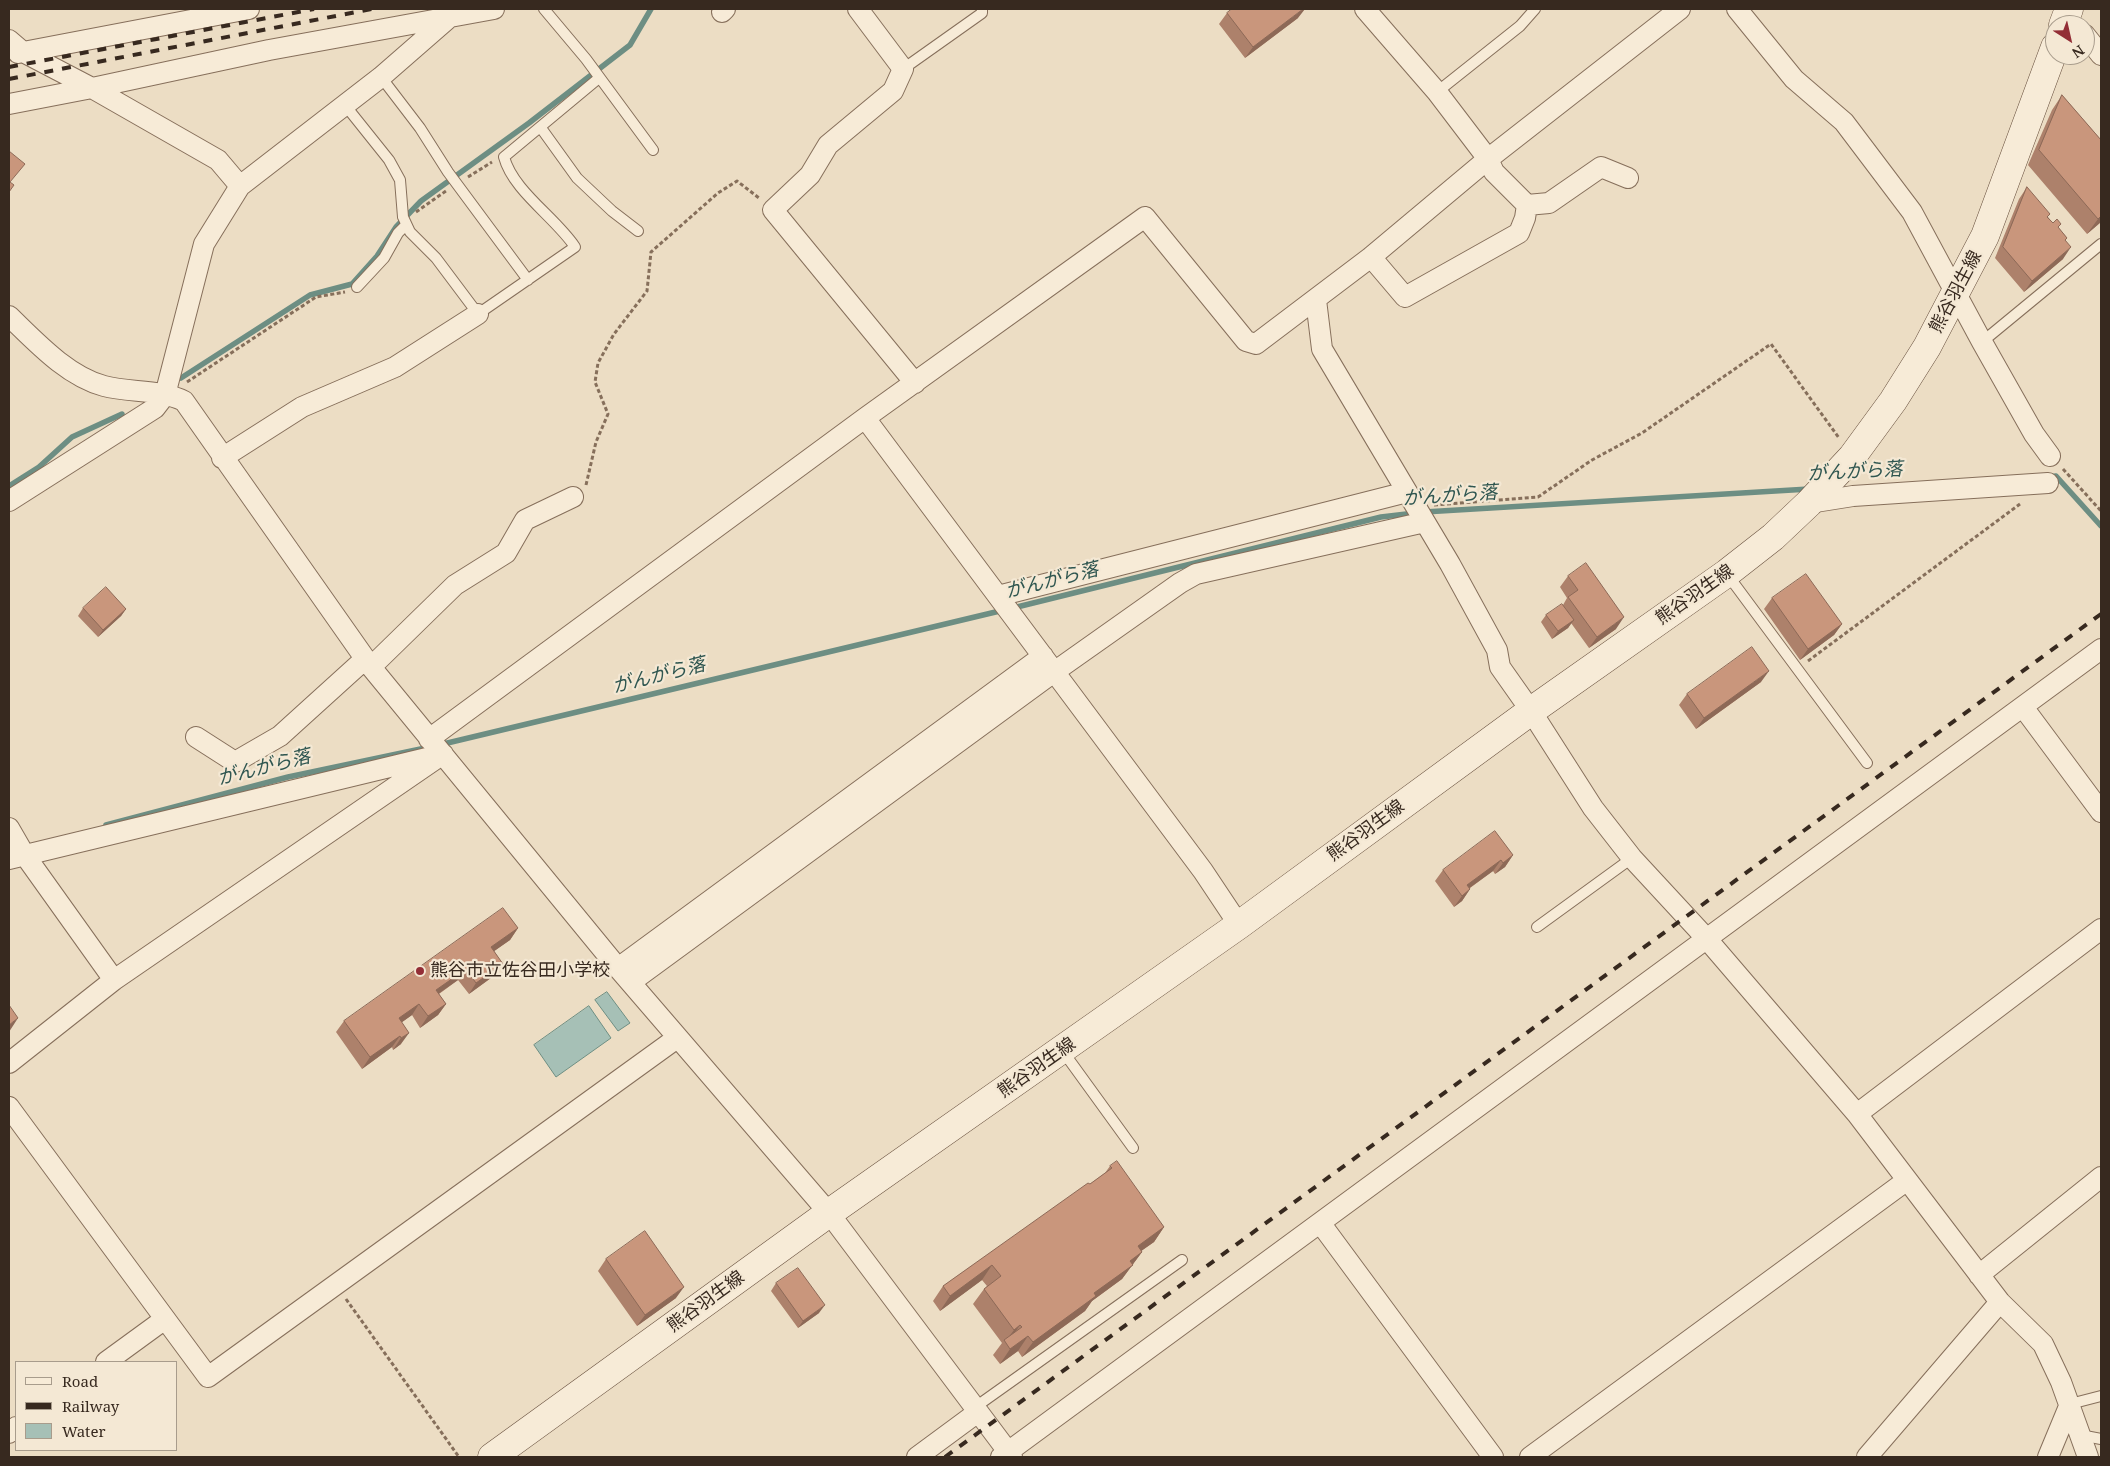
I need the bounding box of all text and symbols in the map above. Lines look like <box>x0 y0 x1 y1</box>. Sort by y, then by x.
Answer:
north arrow <box>2045 15 2095 65</box>
text: N <box>2068 41 2088 63</box>
street label: 熊谷羽生線 <box>1925 247 1987 337</box>
water label: がんがら落 <box>1807 458 1903 486</box>
water label: がんがら落 <box>1402 481 1498 511</box>
water label: がんがら落 <box>1003 558 1101 604</box>
street label: 熊谷羽生線 <box>1652 560 1738 630</box>
water label: がんがら落 <box>610 653 708 699</box>
water label: がんがら落 <box>215 745 313 791</box>
street label: 熊谷羽生線 <box>1323 796 1409 866</box>
place label: 熊谷市立佐谷田小学校 <box>430 960 610 982</box>
marker: 熊谷市立佐谷田小学校 <box>414 965 426 977</box>
street label: 熊谷羽生線 <box>994 1033 1080 1103</box>
street label: 熊谷羽生線 <box>663 1267 749 1337</box>
legend <box>15 1361 178 1451</box>
text: Road <box>62 1371 98 1391</box>
text: Railway <box>62 1396 119 1416</box>
text: Water <box>62 1421 105 1441</box>

